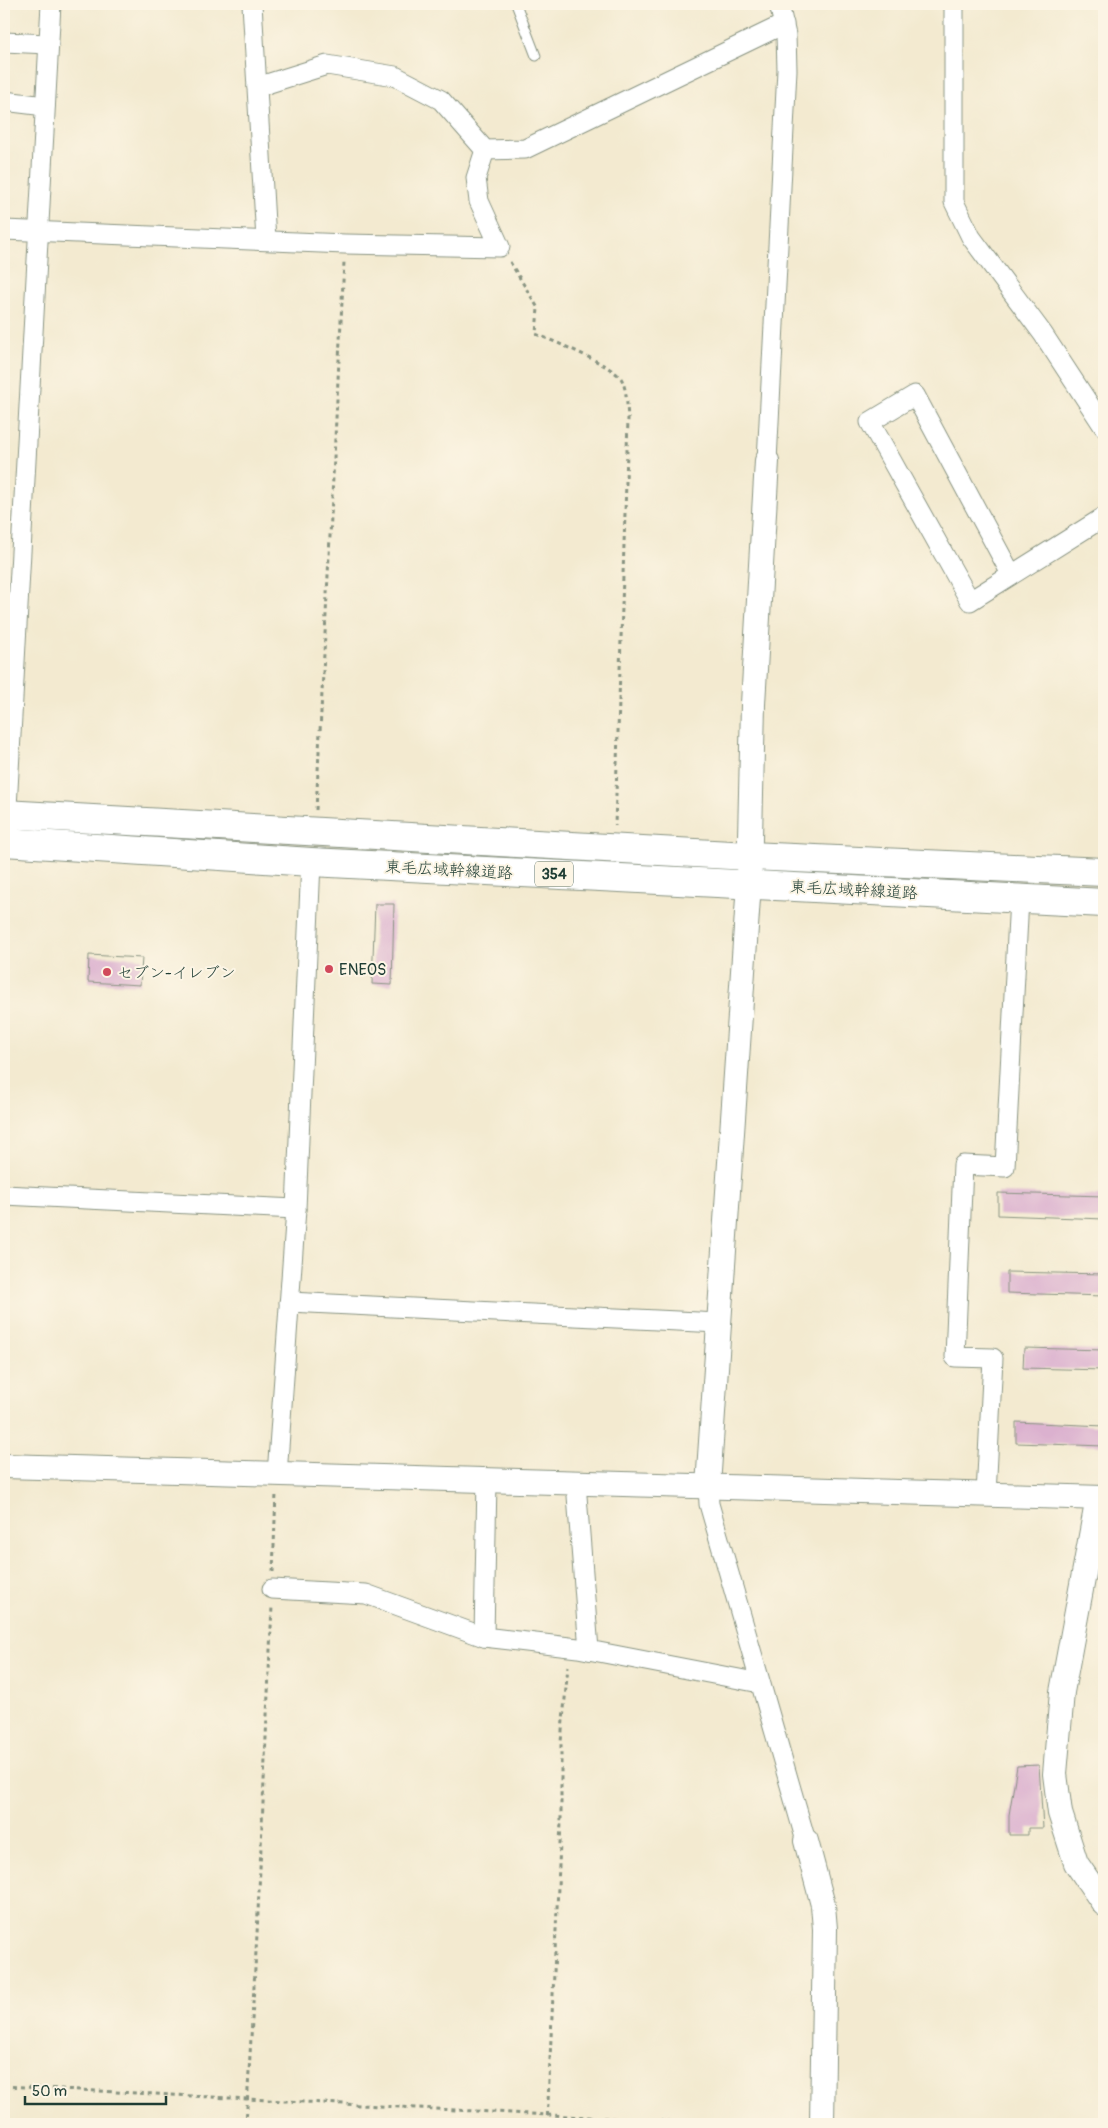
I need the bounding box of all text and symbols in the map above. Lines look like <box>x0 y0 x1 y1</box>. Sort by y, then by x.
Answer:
street label: 東毛広域幹線道路 <box>385 857 513 883</box>
road number: 354 <box>535 862 573 886</box>
street label: 東毛広域幹線道路 <box>790 877 918 903</box>
place label: ENEOS <box>339 960 386 980</box>
place label: セブン-イレブン <box>117 963 236 983</box>
marker: ENEOS <box>323 963 335 975</box>
marker: セブン-イレブン <box>101 966 113 978</box>
scale bar <box>25 2073 166 2105</box>
text: 50 m <box>32 2082 67 2101</box>

